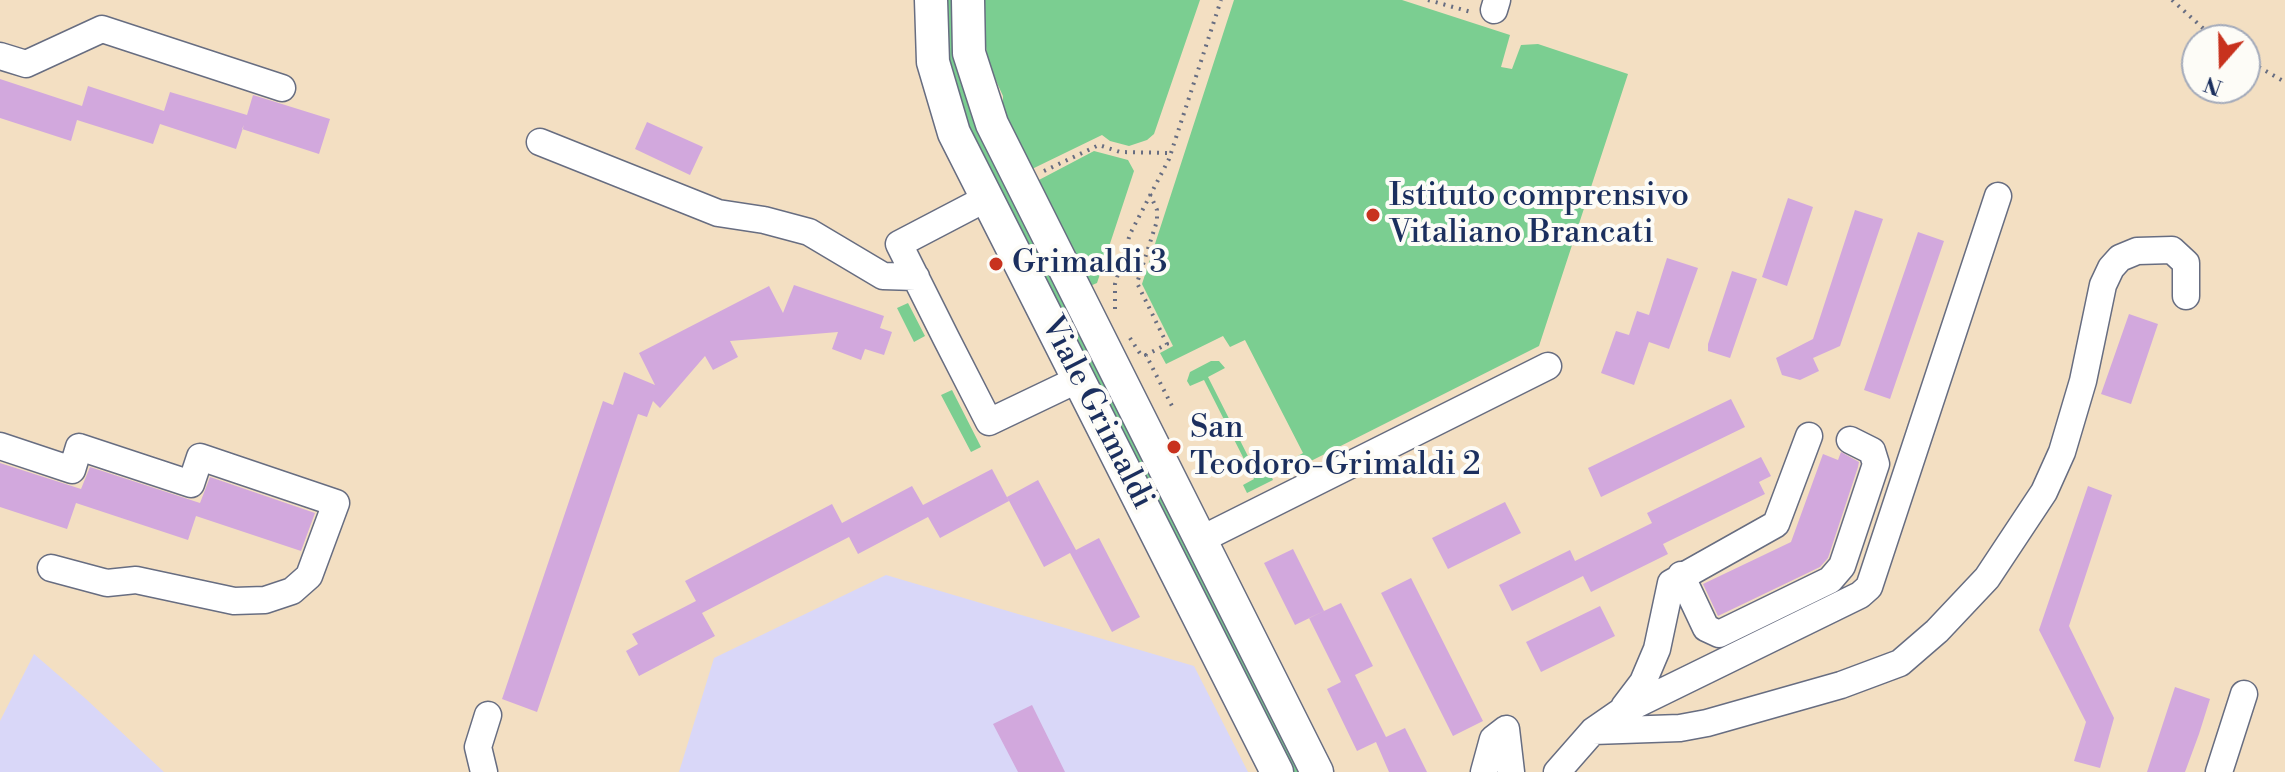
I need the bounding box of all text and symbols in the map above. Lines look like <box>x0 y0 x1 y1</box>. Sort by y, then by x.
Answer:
north arrow <box>2181 24 2261 104</box>
text: N <box>2201 69 2226 101</box>
place label: Istituto comprensivo Vitaliano Brancati <box>1389 178 1689 253</box>
marker: Istituto comprensivo Vitaliano Brancati <box>1364 206 1382 224</box>
place label: Grimaldi 3 <box>1012 245 1167 283</box>
marker: Grimaldi 3 <box>987 255 1005 273</box>
street label: Viale Grimaldi <box>1031 310 1161 516</box>
place label: San Teodoro-Grimaldi 2 <box>1190 410 1481 485</box>
marker: San Teodoro-Grimaldi 2 <box>1165 438 1183 456</box>

